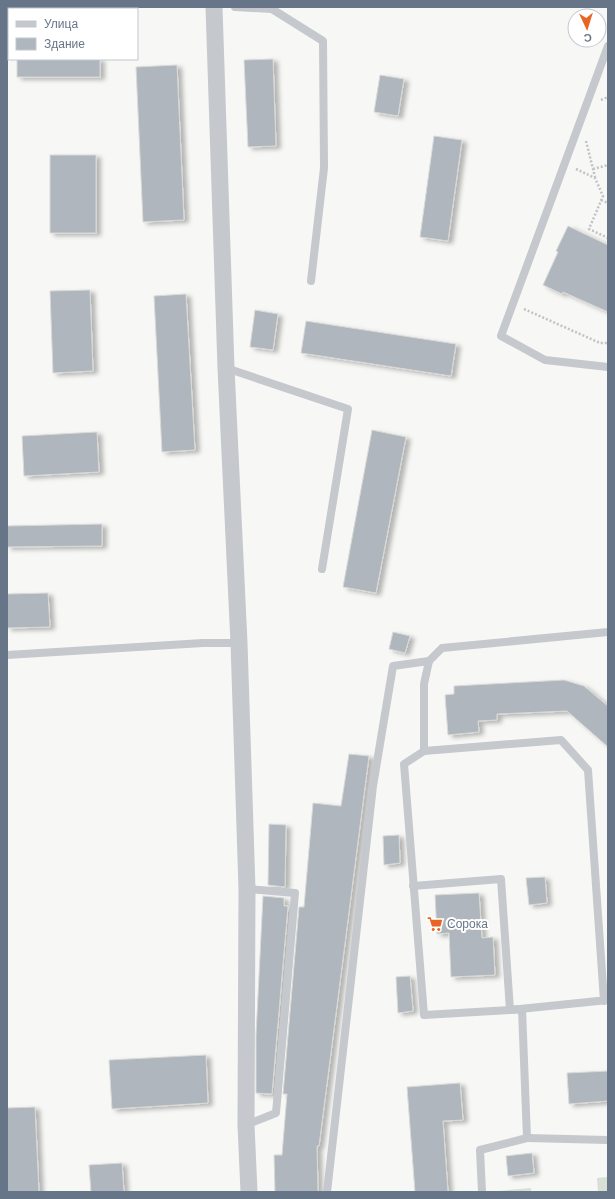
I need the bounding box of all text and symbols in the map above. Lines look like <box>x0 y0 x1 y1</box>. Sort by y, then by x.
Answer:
legend <box>8 8 138 60</box>
north arrow <box>567 8 607 48</box>
text: Улица <box>44 17 78 31</box>
text: С <box>583 32 592 44</box>
text: Здание <box>44 37 85 51</box>
supermarket icon: Сорока <box>426 915 444 933</box>
place label: Сорока <box>447 917 488 931</box>

